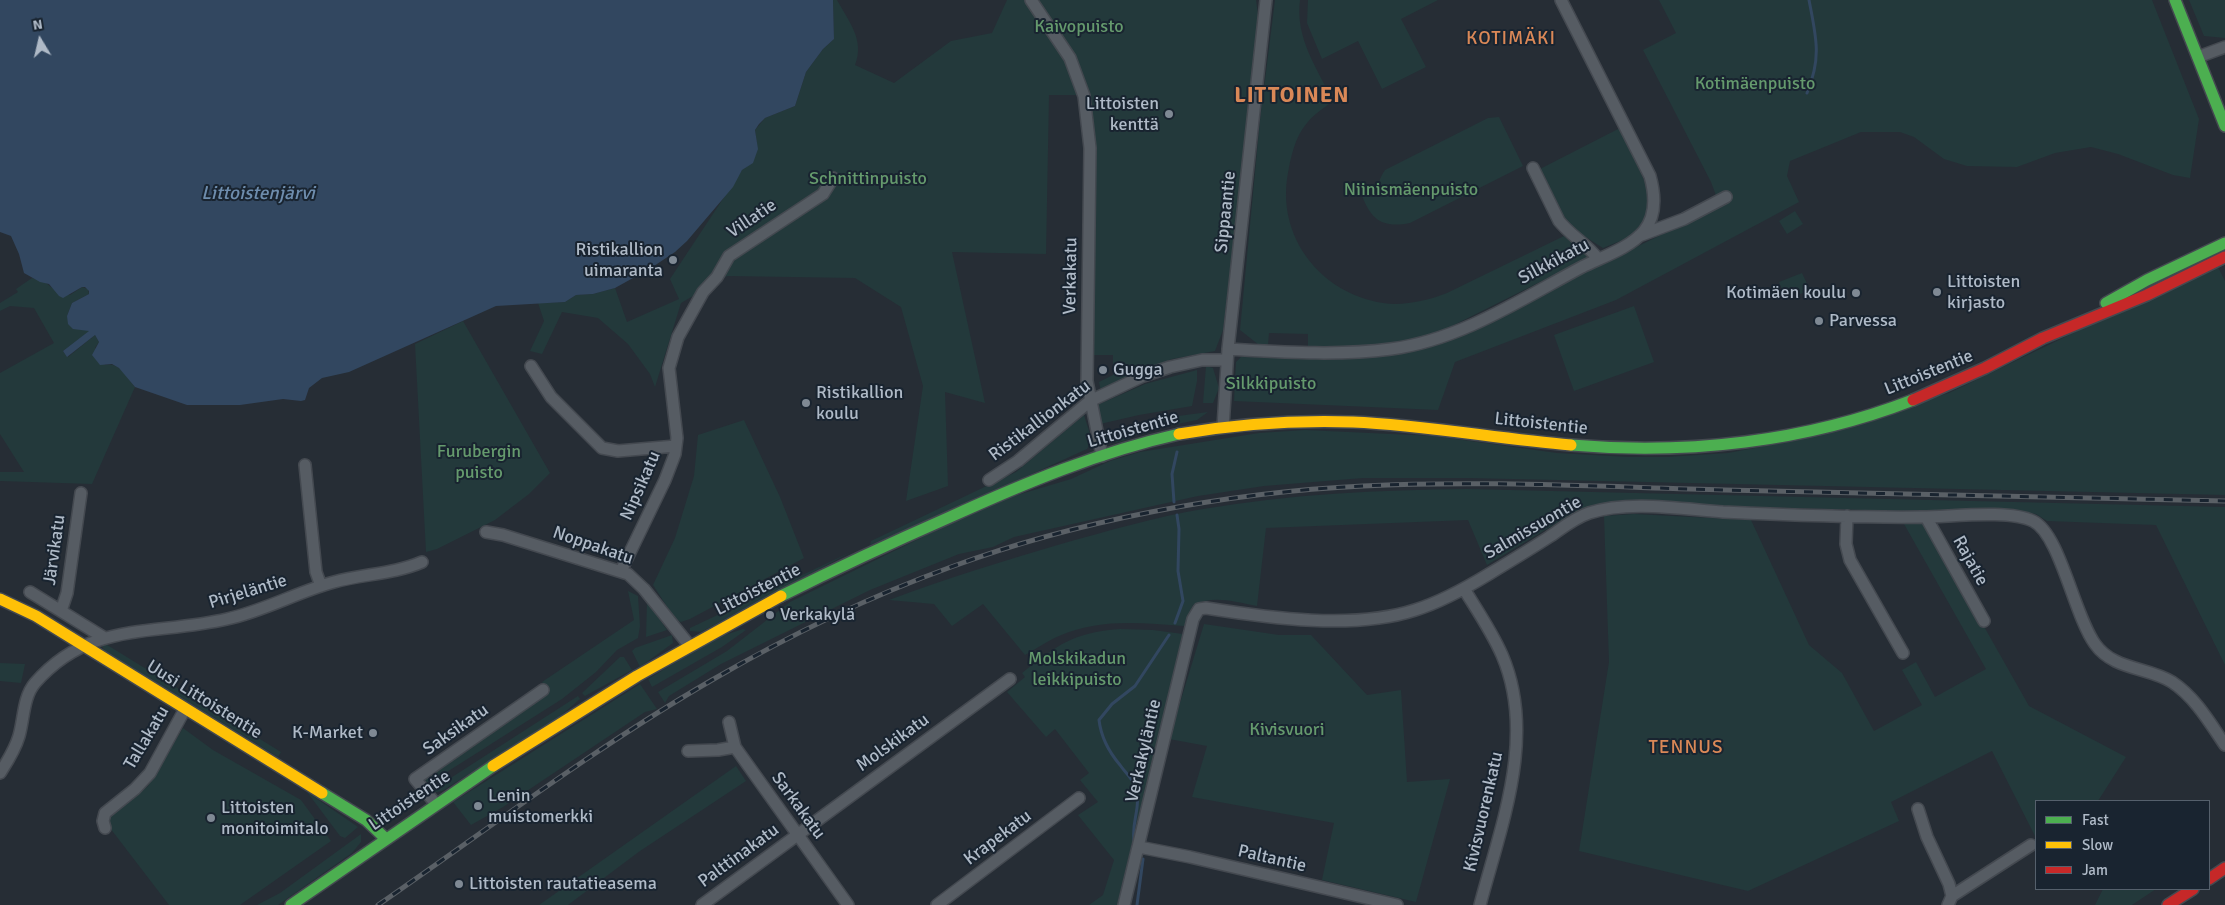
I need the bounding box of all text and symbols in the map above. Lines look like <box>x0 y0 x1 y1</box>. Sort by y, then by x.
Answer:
north arrow <box>15 15 65 65</box>
text: N <box>31 16 44 34</box>
park label: Kaivopuisto <box>1034 16 1124 38</box>
district label: KOTIMÄKI <box>1465 28 1557 50</box>
park label: Kotimäenpuisto <box>1695 73 1815 95</box>
district label: LITTOINEN <box>1233 83 1351 109</box>
place label: Littoisten kenttä <box>1086 93 1159 136</box>
marker: Littoisten kenttä <box>1163 108 1175 120</box>
park label: Schnittinpuisto <box>809 168 927 190</box>
street label: Sippaantie <box>1211 170 1241 254</box>
park label: Niinismäenpuisto <box>1344 179 1478 201</box>
water label: Littoistenjärvi <box>201 183 315 205</box>
street label: Villatie <box>723 195 781 243</box>
street label: Silkkikatu <box>1515 234 1593 290</box>
street label: Verkakatu <box>1060 237 1082 315</box>
place label: Ristikallion uimaranta <box>576 239 663 282</box>
marker: Ristikallion uimaranta <box>667 254 679 266</box>
place label: Littoisten kirjasto <box>1947 271 2020 314</box>
place label: Kotimäen koulu <box>1726 282 1846 304</box>
marker: Littoisten kirjasto <box>1931 286 1943 298</box>
marker: Kotimäen koulu <box>1850 287 1862 299</box>
place label: Parvessa <box>1829 310 1897 332</box>
marker: Parvessa <box>1813 315 1825 327</box>
street label: Littoistentie <box>1882 345 1976 401</box>
place label: Gugga <box>1113 359 1163 381</box>
marker: Gugga <box>1097 364 1109 376</box>
park label: Silkkipuisto <box>1226 373 1316 395</box>
street label: Ristikallionkatu <box>985 376 1095 466</box>
place label: Ristikallion koulu <box>816 382 903 424</box>
marker: Ristikallion koulu <box>800 397 812 409</box>
street label: Littoistentie <box>1085 407 1181 453</box>
street label: Littoistentie <box>1493 408 1589 440</box>
park label: Furubergin puisto <box>437 441 521 484</box>
street label: Nipsikatu <box>616 448 666 524</box>
street label: Salmissuontie <box>1481 491 1585 565</box>
street label: Järvikatu <box>39 513 71 587</box>
street label: Noppakatu <box>550 522 636 570</box>
street label: Rajatie <box>1947 532 1993 590</box>
street label: Littoistentie <box>711 559 805 621</box>
street label: Pirjeläntie <box>206 570 290 614</box>
place label: Verkakylä <box>780 604 855 626</box>
marker: Verkakylä <box>764 609 776 621</box>
park label: Molskikadun leikkipuisto <box>1028 648 1126 691</box>
street label: Uusi Littoistentie <box>142 656 266 744</box>
street label: Verkakyläntie <box>1122 697 1166 805</box>
street label: Saksikatu <box>419 700 493 760</box>
street label: Tallakatu <box>120 702 174 774</box>
street label: Molskikatu <box>852 709 934 777</box>
park label: Kivisvuori <box>1249 719 1325 741</box>
place label: K-Market <box>292 722 363 744</box>
marker: K-Market <box>367 727 379 739</box>
district label: TENNUS <box>1648 737 1724 759</box>
street label: Kivisvuorenkatu <box>1460 750 1508 874</box>
street label: Littoistentie <box>365 766 455 836</box>
street label: Sarkakatu <box>766 768 830 844</box>
place label: Lenin muistomerkki <box>488 785 593 828</box>
place label: Littoisten monitoimitalo <box>221 797 329 840</box>
marker: Lenin muistomerkki <box>472 800 484 812</box>
legend <box>2035 800 2210 890</box>
street label: Krapekatu <box>960 806 1036 870</box>
text: Fast <box>2082 811 2109 829</box>
marker: Littoisten monitoimitalo <box>205 812 217 824</box>
street label: Palttinakatu <box>694 819 784 893</box>
text: Slow <box>2082 836 2113 854</box>
street label: Paltantie <box>1236 841 1308 877</box>
text: Jam <box>2082 861 2108 879</box>
place label: Littoisten rautatieasema <box>469 873 657 895</box>
marker: Littoisten rautatieasema <box>453 878 465 890</box>

